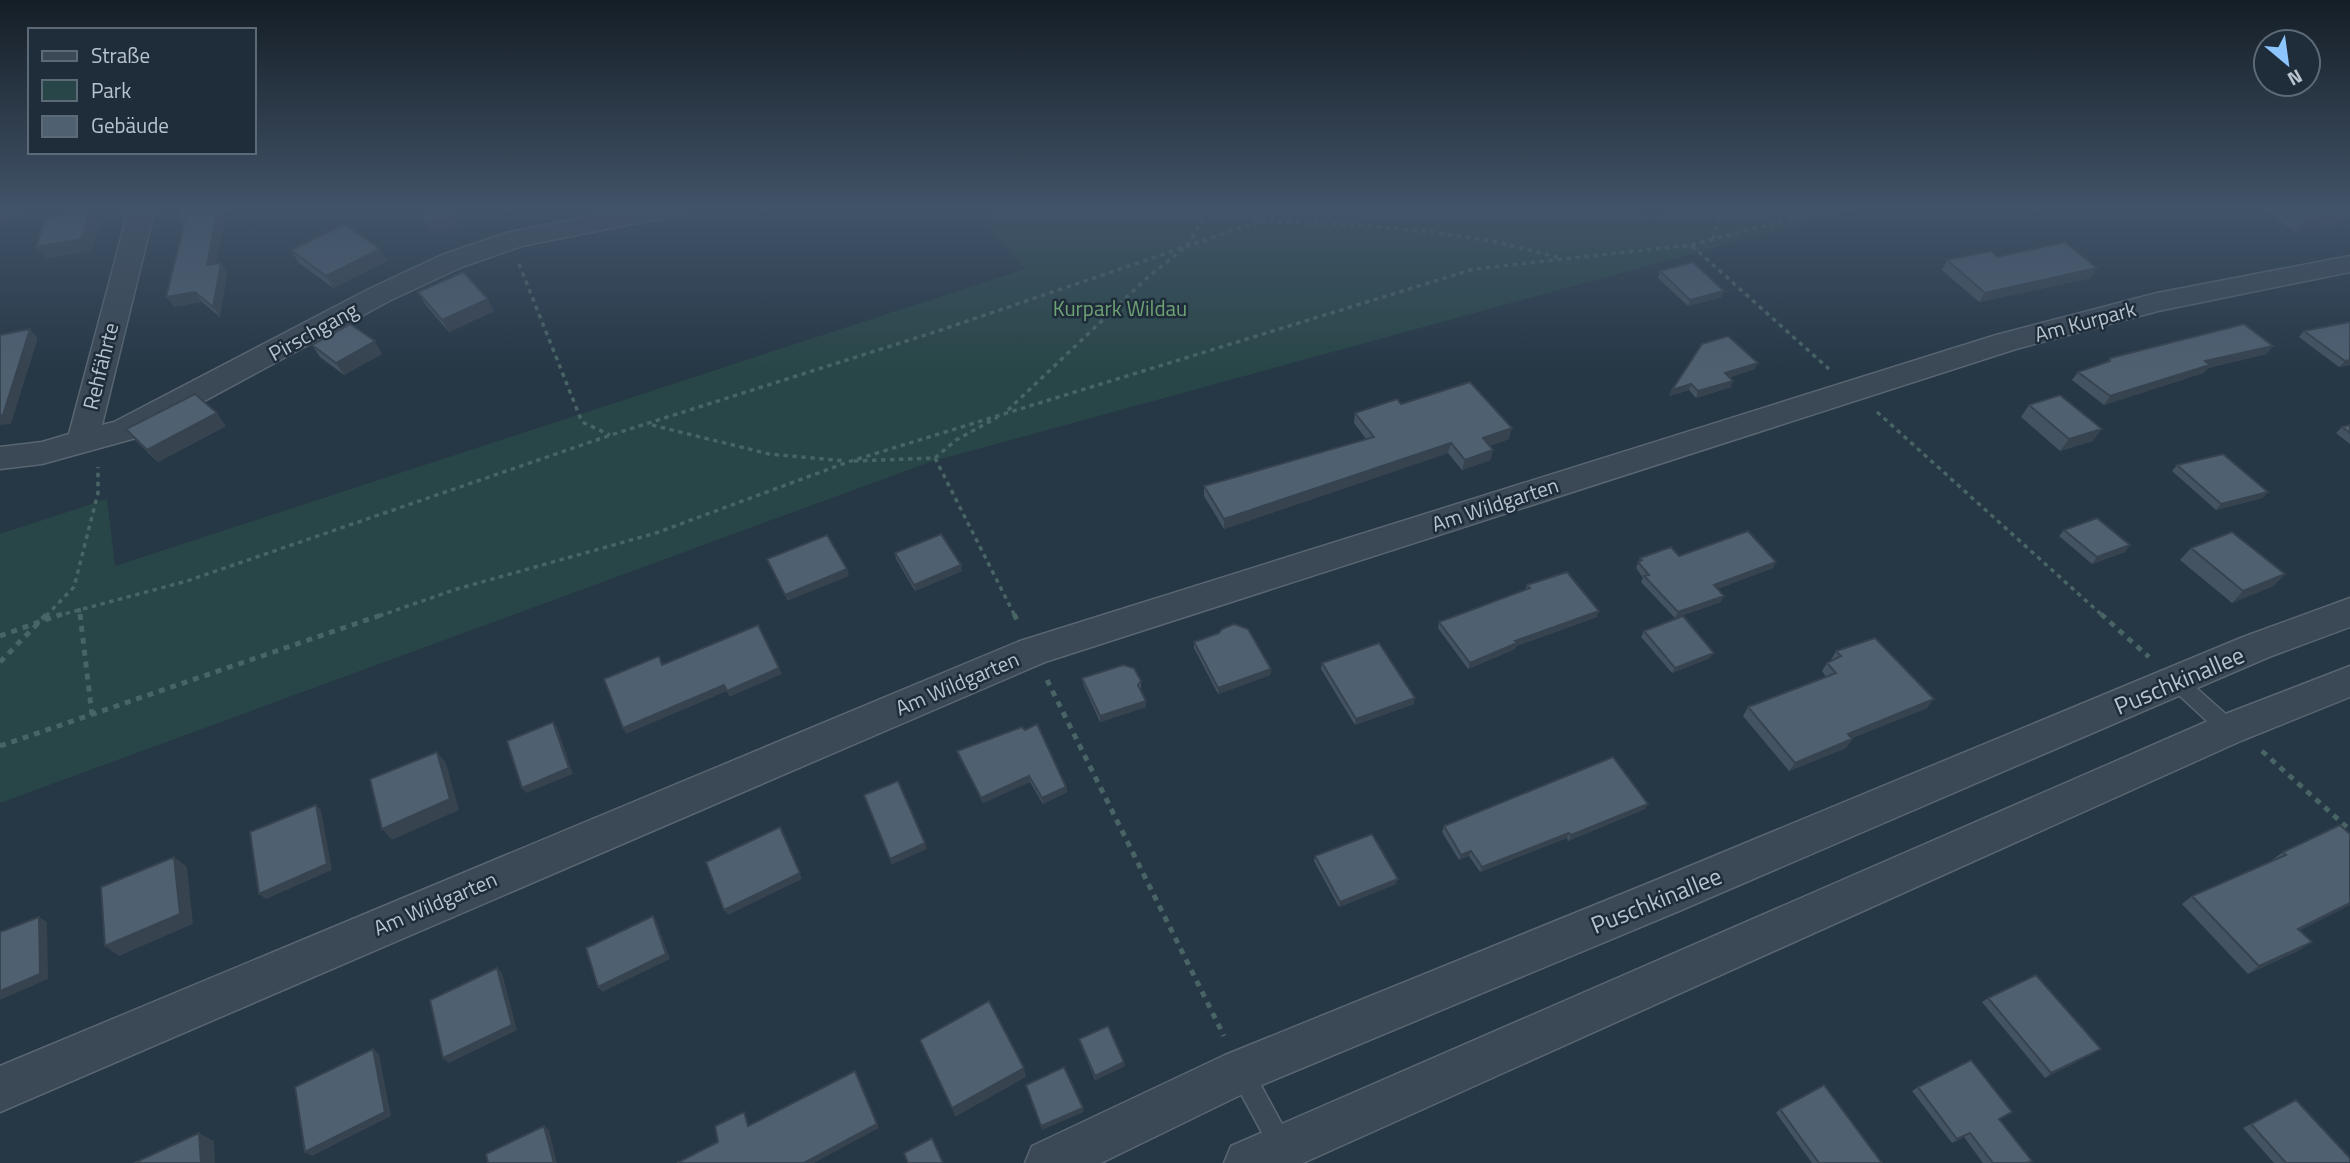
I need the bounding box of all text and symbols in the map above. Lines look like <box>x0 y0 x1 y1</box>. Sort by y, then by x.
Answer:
legend <box>28 28 256 154</box>
north arrow <box>2252 28 2322 98</box>
text: Straße <box>91 39 150 71</box>
text: N <box>2283 62 2308 94</box>
text: Park <box>91 74 131 106</box>
text: Gebäude <box>91 109 169 141</box>
park label: Kurpark Wildau <box>1053 292 1187 324</box>
street label: Am Kurpark <box>2031 292 2139 350</box>
street label: Pirschgang <box>262 293 364 369</box>
street label: Rehfährte <box>74 319 126 413</box>
street label: Am Wildgarten <box>1427 468 1563 540</box>
street label: Puschkinallee <box>2108 636 2250 724</box>
street label: Am Wildgarten <box>890 643 1024 723</box>
street label: Puschkinallee <box>1585 857 1727 943</box>
street label: Am Wildgarten <box>368 863 502 943</box>

